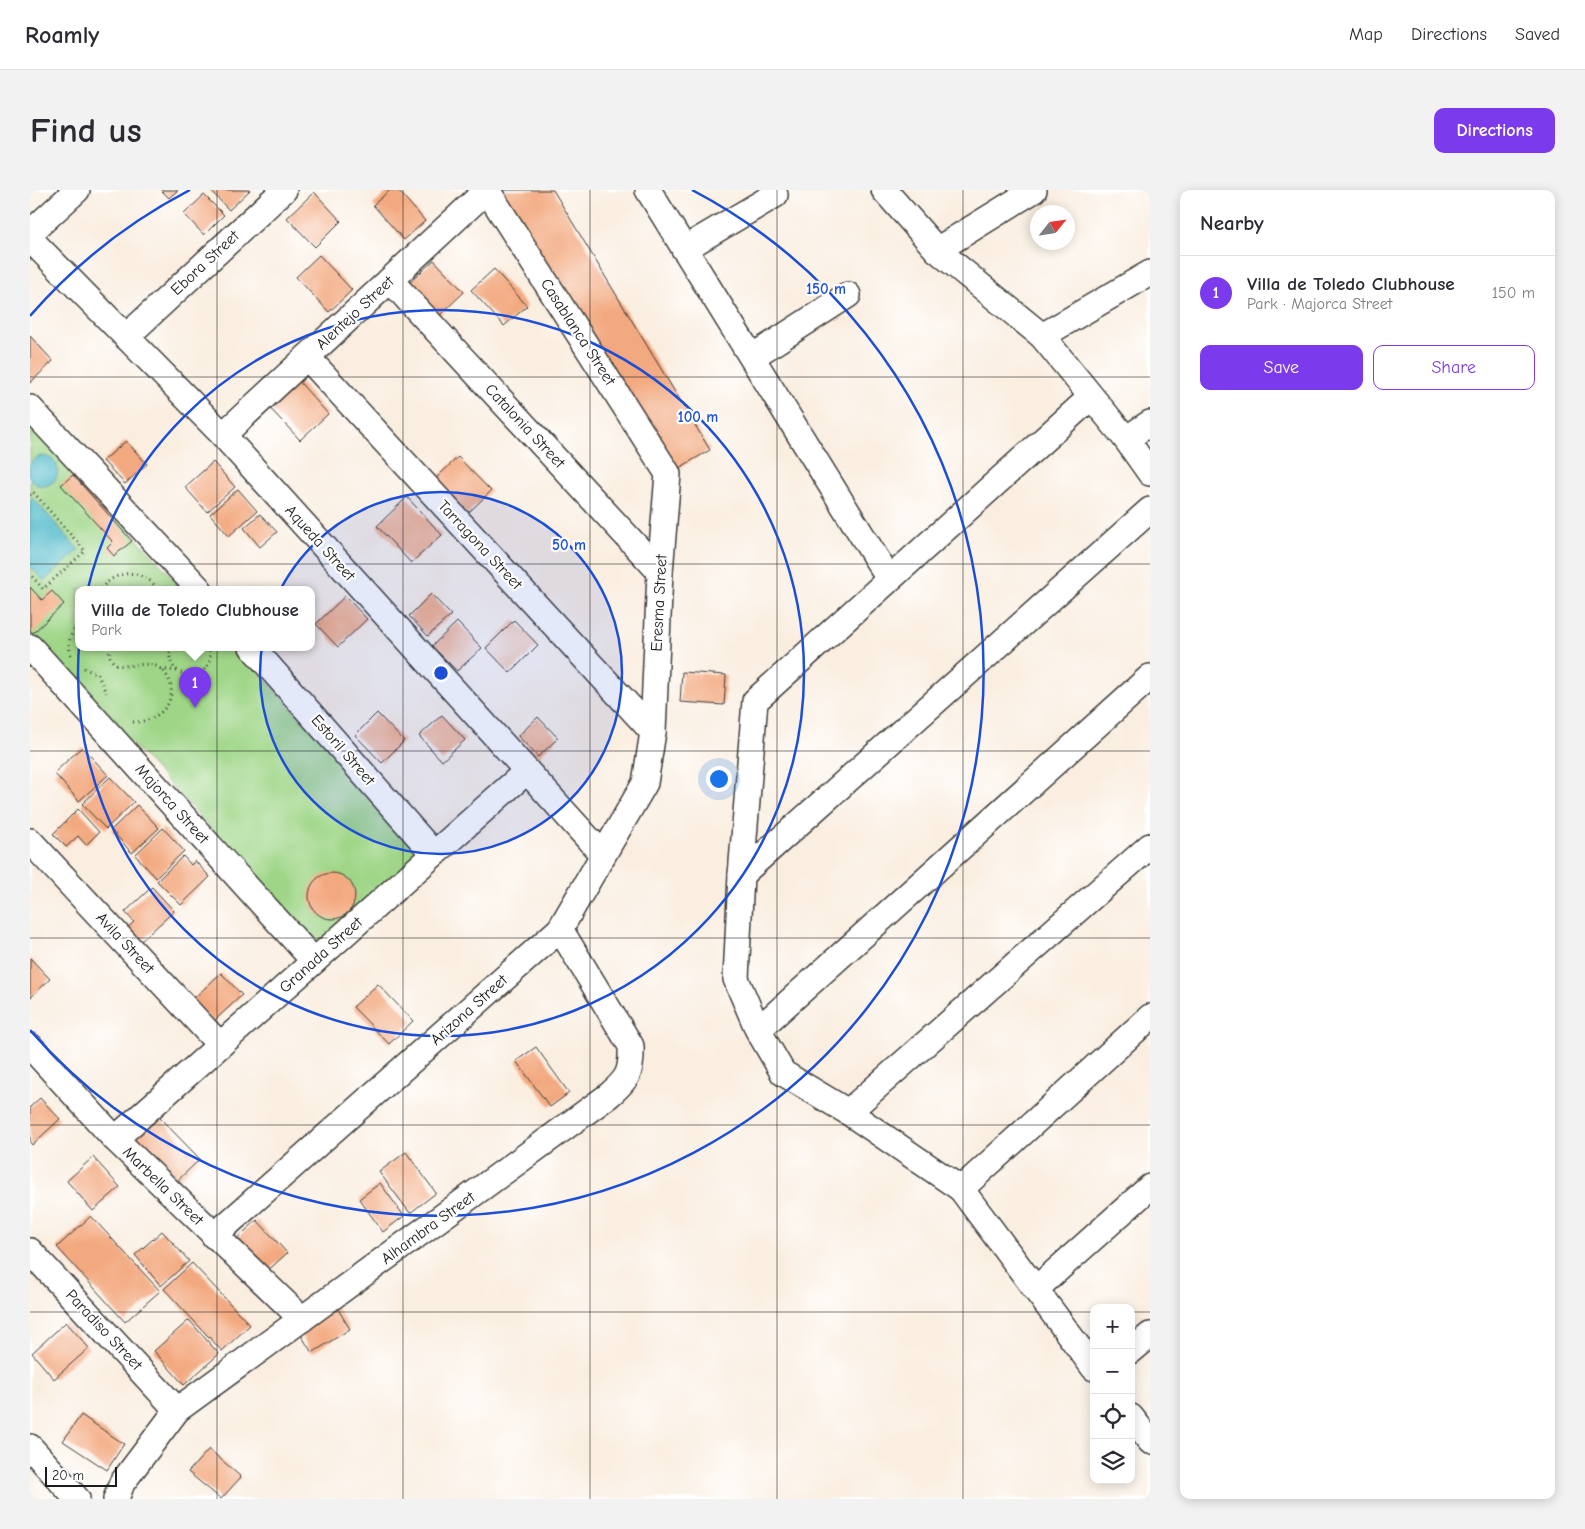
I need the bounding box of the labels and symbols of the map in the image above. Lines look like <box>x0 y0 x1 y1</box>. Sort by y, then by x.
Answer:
north arrow <box>1030 205 1075 250</box>
street label: Ebora Street <box>167 227 243 299</box>
street label: Alentejo Street <box>312 272 398 353</box>
street label: Casablanca Street <box>537 275 619 389</box>
text: 150 m <box>806 280 846 298</box>
street label: Catalonia Street <box>481 380 569 472</box>
text: 100 m <box>678 408 718 426</box>
street label: Tarragona Street <box>434 497 526 594</box>
street label: Aqueda Street <box>281 501 359 585</box>
text: 50 m <box>552 536 586 554</box>
street label: Eresma Street <box>647 554 671 652</box>
centre of rings <box>432 664 450 682</box>
pin: 1 <box>179 667 211 708</box>
street label: Estoril Street <box>307 711 379 789</box>
street label: Majorca Street <box>131 760 213 848</box>
your location <box>706 766 732 792</box>
street label: Avila Street <box>92 909 158 978</box>
street label: Granada Street <box>276 913 366 997</box>
street label: Arizona Street <box>427 971 511 1049</box>
street label: Marbella Street <box>119 1143 207 1229</box>
street label: Alhambra Street <box>378 1188 479 1268</box>
street label: Paradiso Street <box>62 1286 146 1374</box>
scale bar <box>45 1464 118 1487</box>

